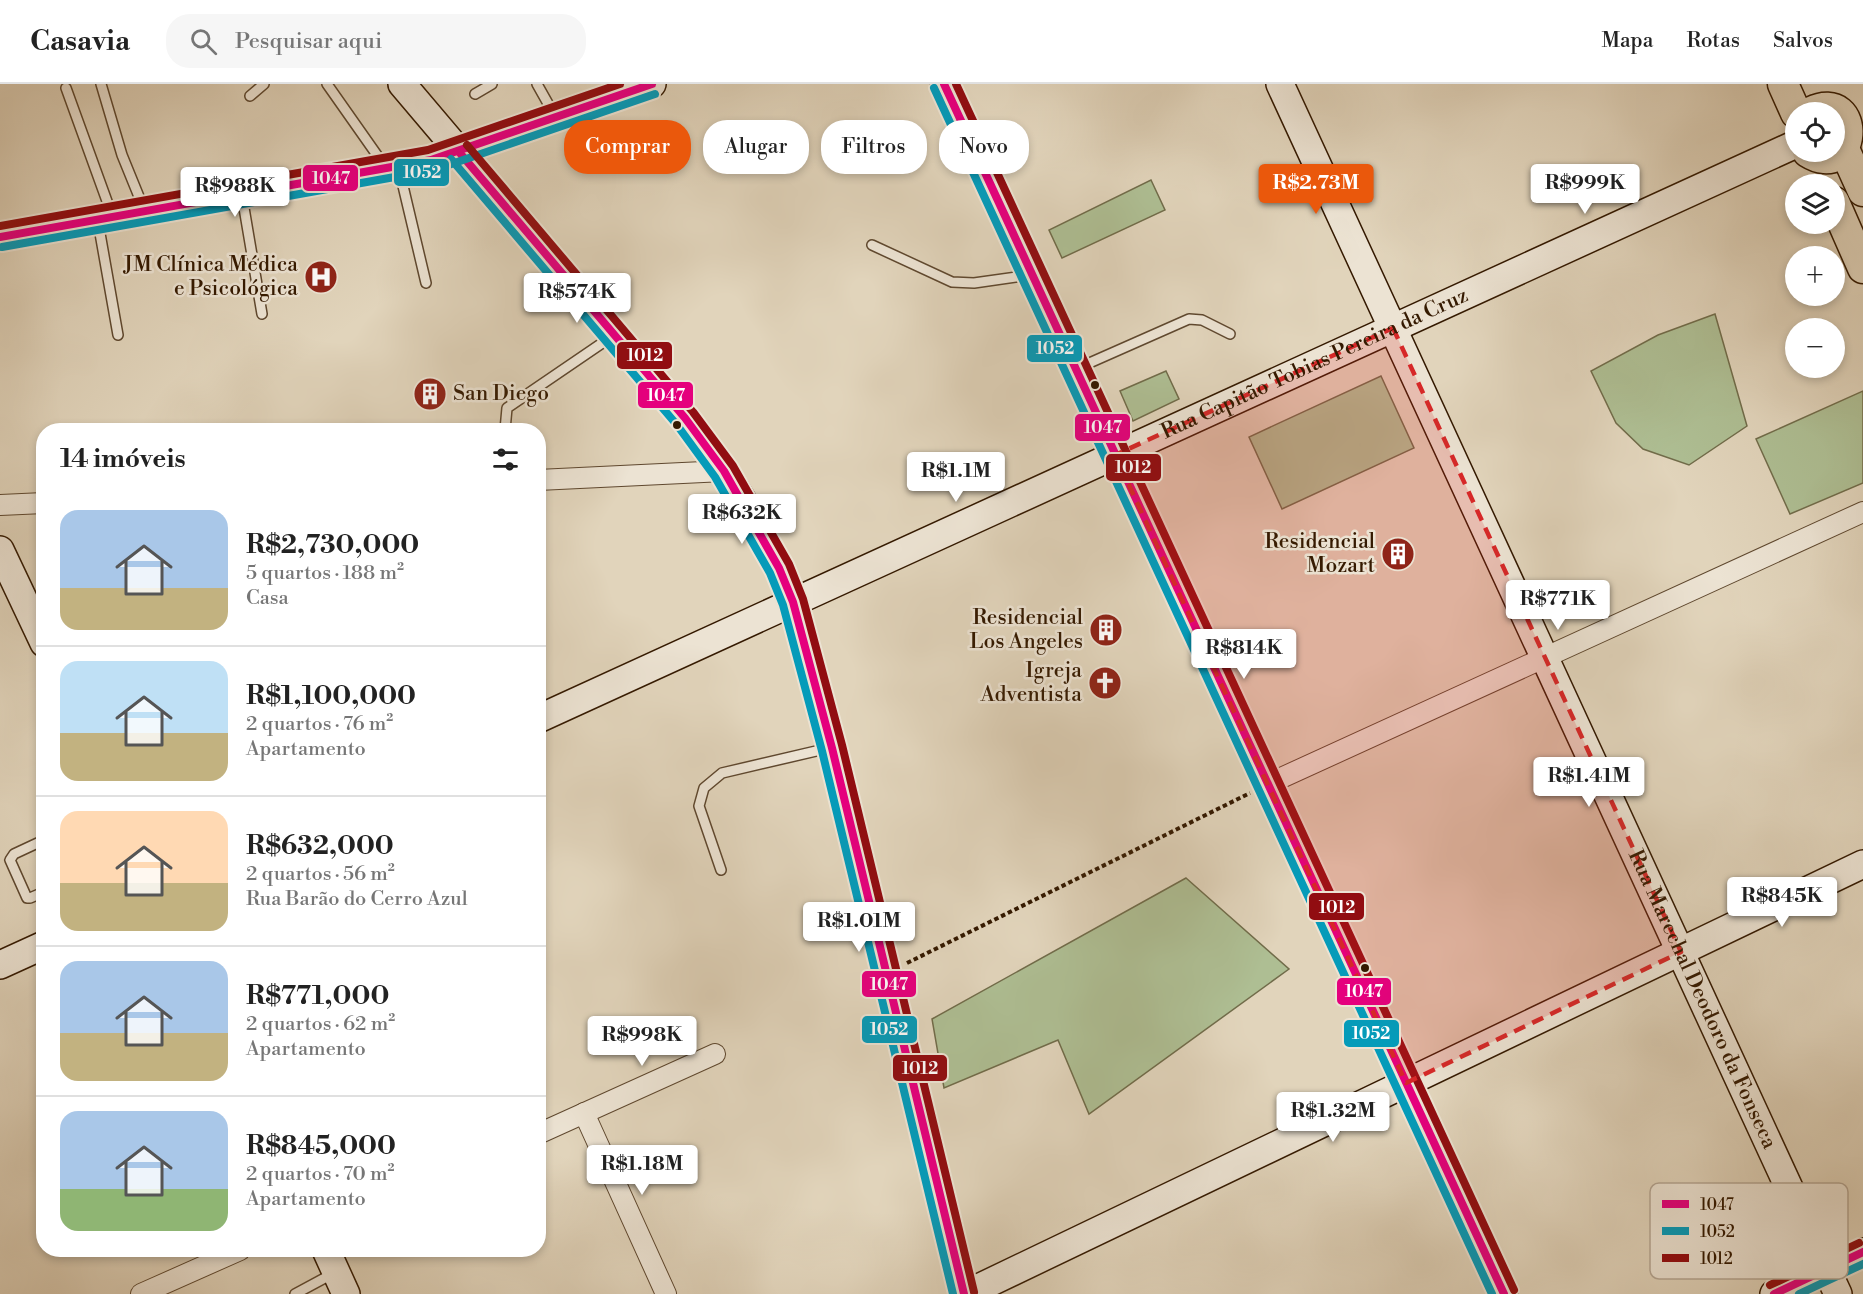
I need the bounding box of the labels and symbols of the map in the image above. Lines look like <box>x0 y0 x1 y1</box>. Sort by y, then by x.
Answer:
line badge: 1052 <box>393 158 450 187</box>
text: 1052 <box>403 163 441 183</box>
line badge: 1047 <box>302 164 359 192</box>
pin: R$2.73M <box>1261 164 1371 215</box>
pin: R$999K <box>1536 164 1634 215</box>
pin: R$988K <box>186 167 284 218</box>
text: 1047 <box>312 169 351 189</box>
place label: JM Clínica Médica e Psicológica <box>123 252 298 302</box>
hospital icon: JM Clínica Médica e Psicológica <box>303 259 339 295</box>
pin: R$574K <box>528 273 626 324</box>
street label: Rua Capitão Tobias Pereira da Cruz <box>1157 283 1472 445</box>
line badge: 1052 <box>1026 334 1083 363</box>
text: 1052 <box>1036 339 1074 359</box>
line badge: 1012 <box>616 341 673 370</box>
text: 1012 <box>627 346 663 366</box>
building icon: San Diego <box>412 376 448 412</box>
unlabelled marker <box>1089 379 1101 391</box>
place label: San Diego <box>453 381 549 407</box>
line badge: 1047 <box>637 381 694 409</box>
text: 1047 <box>647 386 686 406</box>
line badge: 1047 <box>1074 413 1131 442</box>
text: 1047 <box>1084 418 1123 438</box>
unlabelled marker <box>671 419 683 431</box>
pin: R$1.1M <box>907 452 1005 503</box>
line badge: 1012 <box>1105 453 1162 482</box>
text: 1012 <box>1115 458 1151 478</box>
pin: R$632K <box>693 494 791 545</box>
place label: Residencial Mozart <box>1264 529 1376 579</box>
building icon: Residencial Mozart <box>1380 536 1416 572</box>
pin: R$771K <box>1509 580 1607 631</box>
place label: Residencial Los Angeles <box>970 605 1083 655</box>
building icon: Residencial Los Angeles <box>1088 612 1124 648</box>
pin: R$814K <box>1195 629 1293 680</box>
place label: Igreja Adventista <box>979 658 1082 708</box>
church icon: Igreja Adventista <box>1087 665 1123 701</box>
pin: R$1.41M <box>1534 757 1644 808</box>
street label: Rua Marechal Deodoro da Fonseca <box>1622 846 1782 1153</box>
pin: R$845K <box>1733 877 1831 928</box>
line badge: 1012 <box>1308 892 1365 921</box>
text: 1012 <box>1319 898 1355 918</box>
pin: R$1.01M <box>804 902 914 953</box>
unlabelled marker <box>1359 962 1371 974</box>
line badge: 1047 <box>861 970 917 998</box>
text: 1047 <box>870 975 909 995</box>
line badge: 1047 <box>1336 977 1392 1006</box>
text: 1047 <box>1345 982 1384 1002</box>
line badge: 1052 <box>861 1015 918 1044</box>
pin: R$998K <box>593 1016 691 1067</box>
line badge: 1052 <box>1343 1019 1400 1048</box>
text: 1052 <box>870 1020 908 1040</box>
text: 1052 <box>1352 1024 1390 1044</box>
line badge: 1012 <box>892 1054 948 1082</box>
text: 1012 <box>902 1059 938 1079</box>
pin: R$1.32M <box>1278 1092 1388 1143</box>
pin: R$1.18M <box>587 1145 697 1196</box>
legend <box>1650 1183 1848 1279</box>
text: 1047 <box>1700 1195 1734 1215</box>
text: 1052 <box>1700 1222 1735 1242</box>
text: 1012 <box>1700 1249 1733 1269</box>

